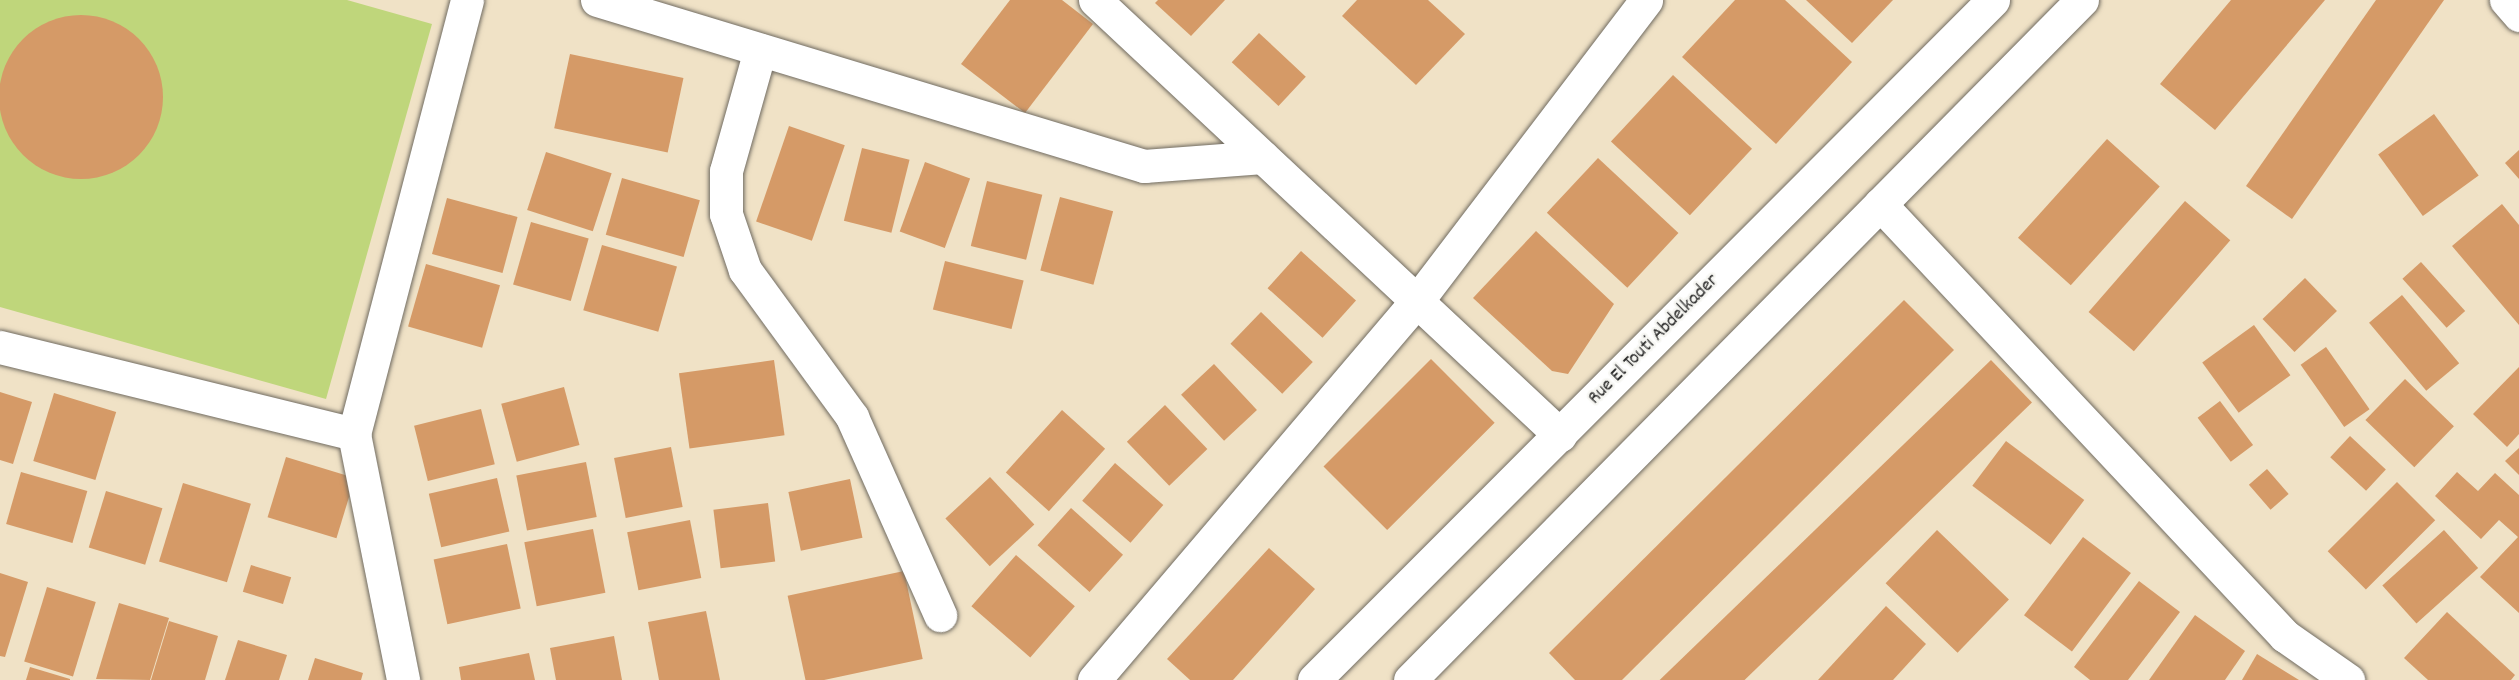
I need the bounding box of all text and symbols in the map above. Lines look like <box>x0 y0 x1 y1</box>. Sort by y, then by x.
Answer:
street label: Rue El Touti Abdelkader <box>1584 270 1724 410</box>

